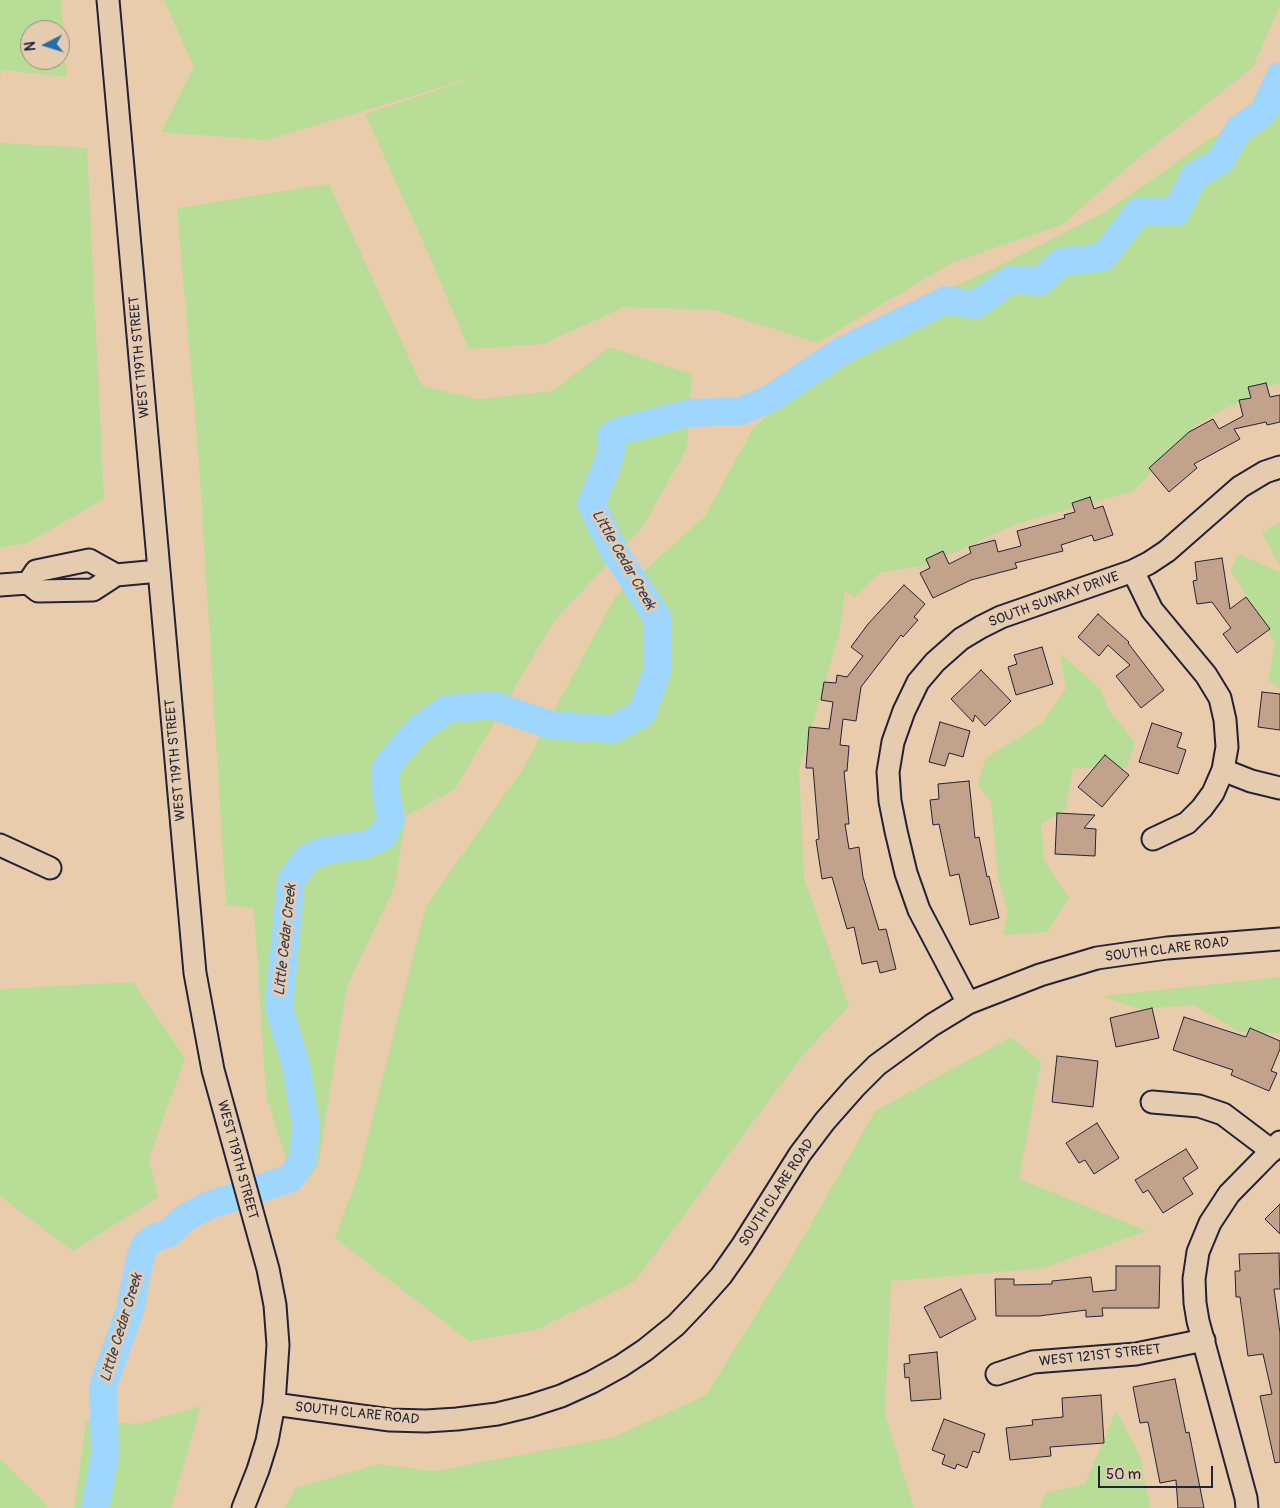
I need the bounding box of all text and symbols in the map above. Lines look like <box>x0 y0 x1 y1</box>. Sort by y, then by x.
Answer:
north arrow <box>20 20 70 70</box>
text: N <box>22 41 39 52</box>
street label: WEST 119TH STREET <box>126 295 154 419</box>
water label: Little Cedar Creek <box>587 507 659 613</box>
street label: SOUTH SUNRAY DRIVE <box>986 569 1122 631</box>
street label: WEST 119TH STREET <box>162 698 190 822</box>
water label: Little Cedar Creek <box>271 883 301 997</box>
street label: SOUTH CLARE ROAD <box>1104 934 1230 966</box>
street label: WEST 119TH STREET <box>213 1099 261 1221</box>
street label: SOUTH CLARE ROAD <box>736 1136 818 1250</box>
water label: Little Cedar Creek <box>97 1272 147 1384</box>
street label: WEST 121ST STREET <box>1038 1341 1162 1371</box>
street label: SOUTH CLARE ROAD <box>294 1399 420 1429</box>
scale bar <box>1100 1456 1215 1488</box>
text: 50 m <box>1106 1465 1141 1484</box>

